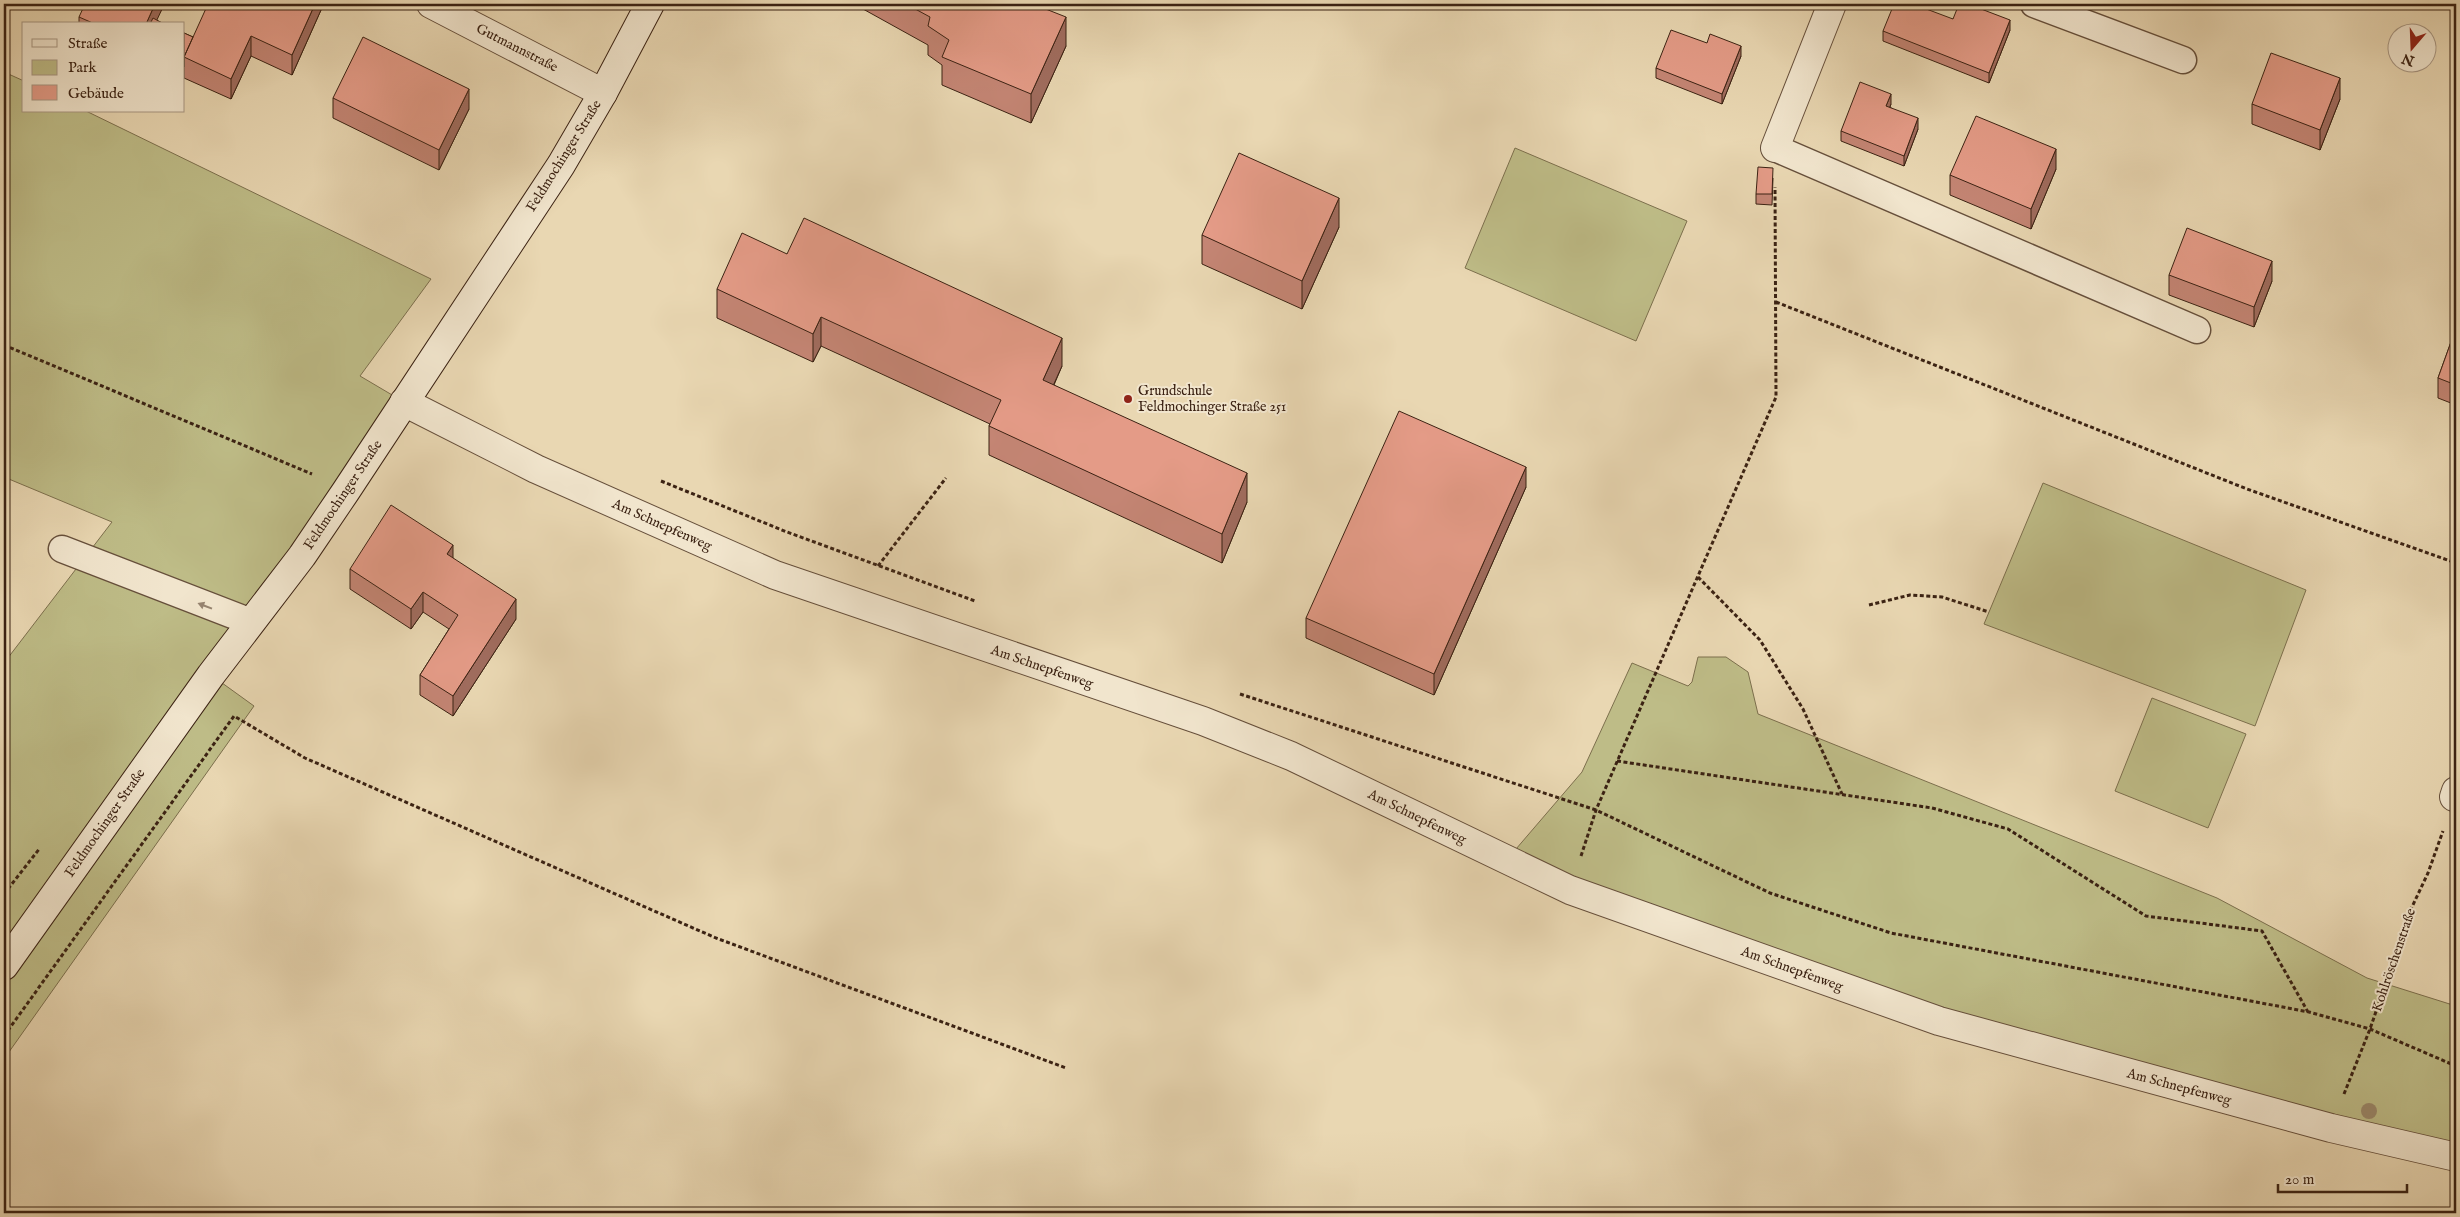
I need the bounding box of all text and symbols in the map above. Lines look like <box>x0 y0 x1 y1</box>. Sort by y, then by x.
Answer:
street label: Gutmannstraße <box>473 20 561 77</box>
legend <box>22 22 185 112</box>
north arrow <box>2388 22 2438 72</box>
text: Straße <box>68 34 108 53</box>
text: N <box>2399 49 2418 70</box>
text: Park <box>68 58 98 77</box>
text: Gebäude <box>68 84 124 103</box>
street label: Feldmochinger Straße <box>522 96 606 215</box>
place label: Grundschule Feldmochinger Straße 251 <box>1138 382 1286 416</box>
marker: Grundschule Feldmochinger Straße 251 <box>1122 393 1134 405</box>
street label: Feldmochinger Straße <box>300 436 387 553</box>
street label: Am Schnepfenweg <box>608 495 715 555</box>
one-way arrow <box>197 602 212 610</box>
street label: Am Schnepfenweg <box>987 641 1096 693</box>
street label: Feldmochinger Straße <box>61 765 150 881</box>
street label: Am Schnepfenweg <box>1364 785 1470 849</box>
street label: Kohlröschenstraße <box>2368 905 2420 1014</box>
street label: Am Schnepfenweg <box>1738 942 1846 996</box>
street label: Am Schnepfenweg <box>2124 1064 2234 1110</box>
scale bar <box>2278 1162 2406 1194</box>
text: 20 m <box>2285 1170 2315 1189</box>

